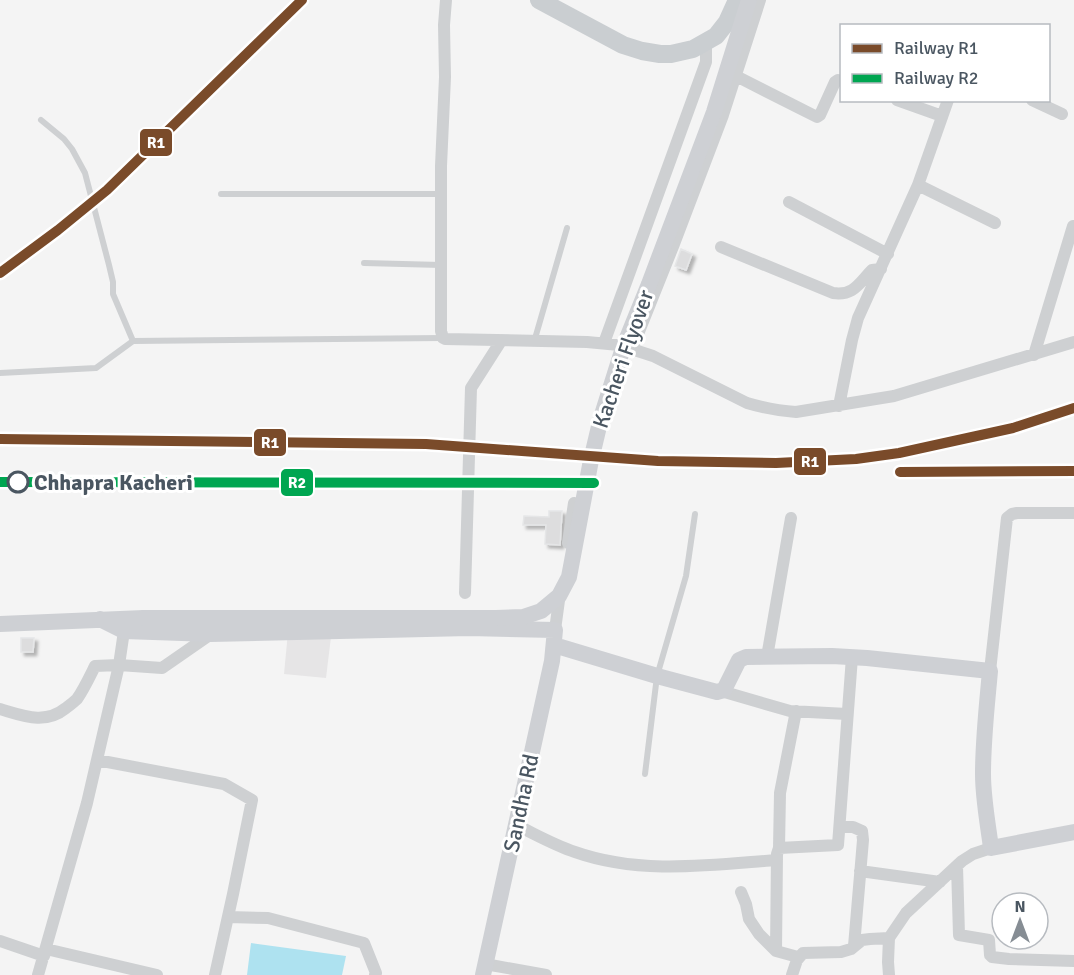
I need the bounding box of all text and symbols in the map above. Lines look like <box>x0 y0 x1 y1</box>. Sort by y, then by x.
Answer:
legend <box>840 24 1050 102</box>
text: Railway R1 <box>894 37 979 59</box>
text: Railway R2 <box>894 67 979 89</box>
line badge: R1 <box>139 128 173 157</box>
text: R1 <box>147 133 166 153</box>
street label: Kacheri Flyover <box>587 286 659 432</box>
line badge: R1 <box>253 428 287 457</box>
text: R1 <box>261 433 280 453</box>
line badge: R1 <box>793 447 827 476</box>
text: R1 <box>801 452 820 472</box>
line badge: R2 <box>280 468 314 497</box>
place label: Chhapra Kacheri <box>34 469 193 496</box>
marker: Chhapra Kacheri <box>7 471 29 493</box>
text: R2 <box>288 473 306 493</box>
street label: Sandha Rd <box>497 751 545 855</box>
north arrow <box>990 891 1050 951</box>
text: N <box>1014 897 1026 917</box>

